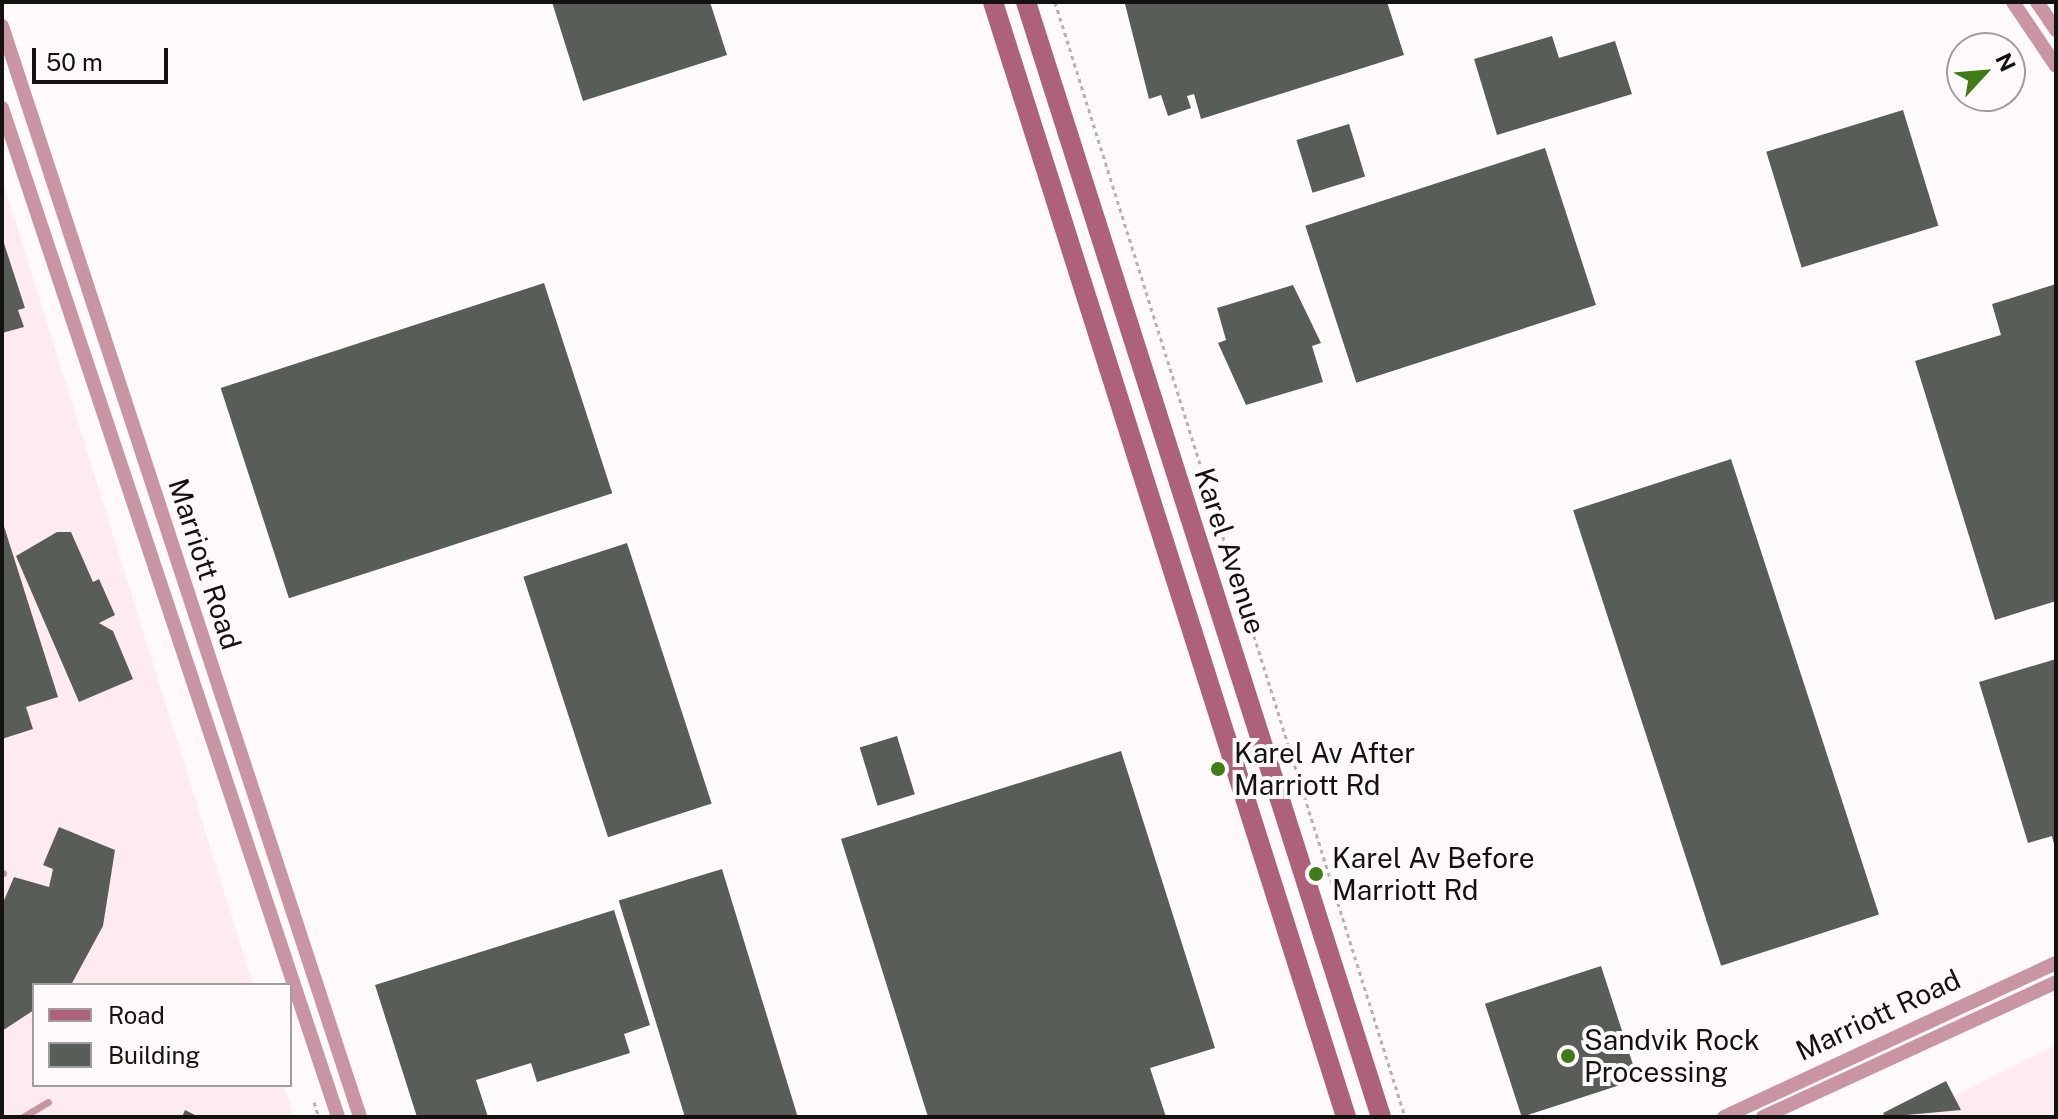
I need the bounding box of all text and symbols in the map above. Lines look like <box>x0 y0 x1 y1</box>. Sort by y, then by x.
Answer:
scale bar <box>36 32 172 82</box>
north arrow <box>1946 32 2026 112</box>
text: 50 m <box>46 48 103 76</box>
text: N <box>1990 49 2021 76</box>
street label: Karel Avenue <box>1187 464 1273 638</box>
street label: Marriott Road <box>162 474 248 654</box>
place label: Karel Av After Marriott Rd <box>1234 736 1415 802</box>
marker: Karel Av After Marriott Rd <box>1209 760 1227 778</box>
place label: Karel Av Before Marriott Rd <box>1332 841 1535 907</box>
marker: Karel Av Before Marriott Rd <box>1307 865 1325 883</box>
street label: Marriott Road <box>1790 962 1966 1068</box>
legend <box>32 983 292 1087</box>
text: Road <box>108 1001 165 1029</box>
place label: Sandvik Rock Processing <box>1584 1023 1760 1089</box>
text: Building <box>108 1041 200 1069</box>
marker: Sandvik Rock Processing <box>1559 1047 1577 1065</box>

